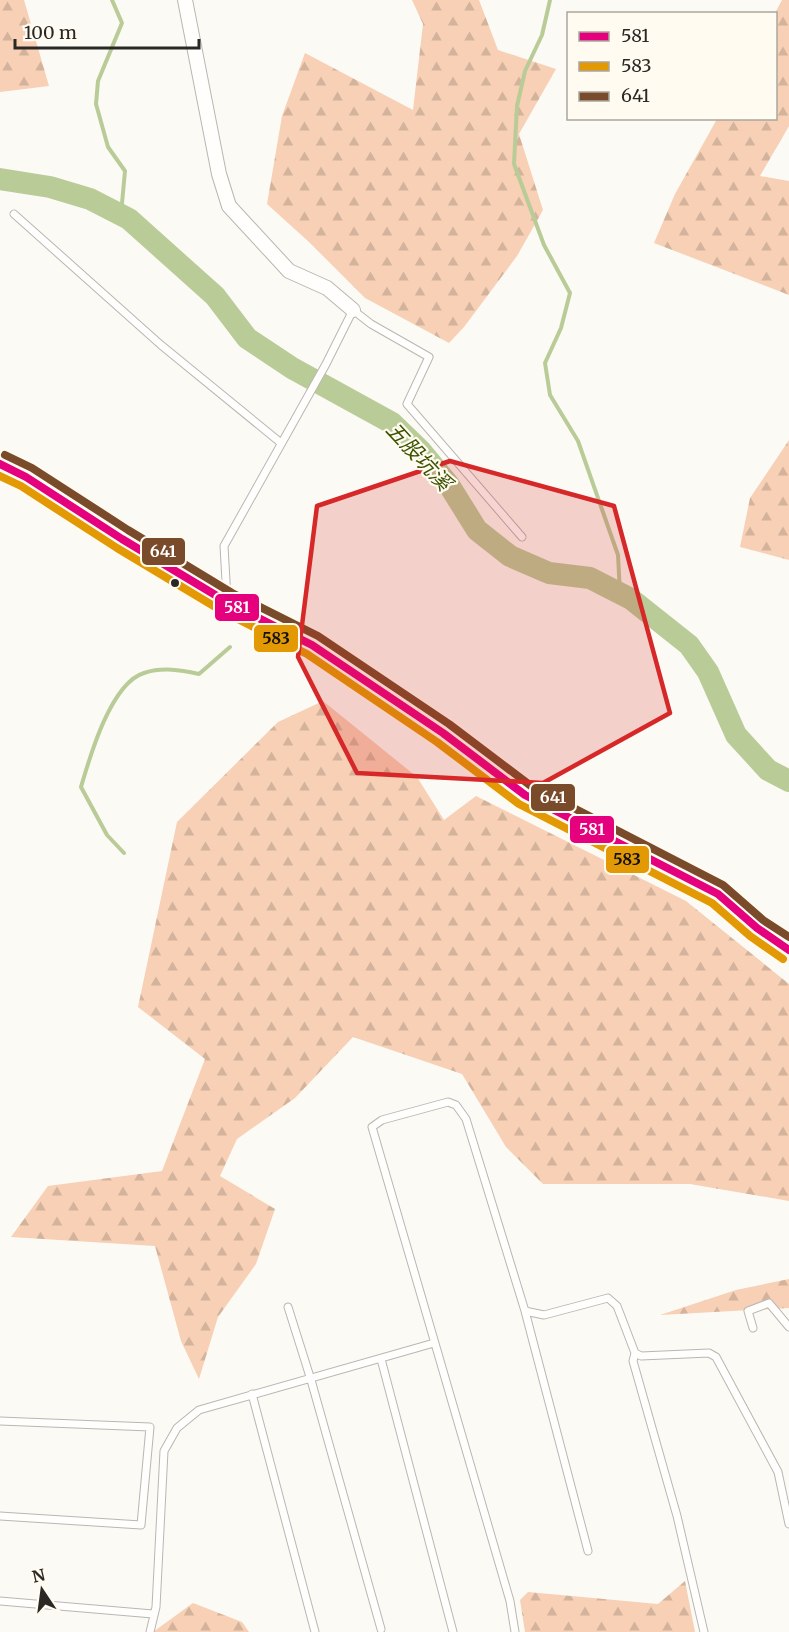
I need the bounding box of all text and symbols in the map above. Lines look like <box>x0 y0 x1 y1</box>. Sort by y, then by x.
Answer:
scale bar <box>15 12 200 50</box>
legend <box>567 12 777 120</box>
text: 100 m <box>24 21 77 44</box>
text: 581 <box>621 24 649 47</box>
text: 583 <box>621 54 652 77</box>
text: 641 <box>621 84 650 107</box>
water label: 五股坑溪 <box>380 416 460 498</box>
line badge: 641 <box>141 537 186 566</box>
text: 641 <box>150 541 177 561</box>
unlabelled marker <box>169 577 181 589</box>
line badge: 581 <box>214 593 260 622</box>
text: 581 <box>224 597 251 617</box>
line badge: 583 <box>253 624 299 653</box>
text: 583 <box>262 628 290 648</box>
line badge: 641 <box>530 783 576 812</box>
text: 641 <box>540 787 567 807</box>
line badge: 581 <box>569 815 615 844</box>
text: 581 <box>579 819 606 839</box>
line badge: 583 <box>605 845 650 874</box>
text: 583 <box>613 849 641 869</box>
north arrow <box>12 1560 72 1620</box>
text: N <box>30 1564 47 1587</box>

